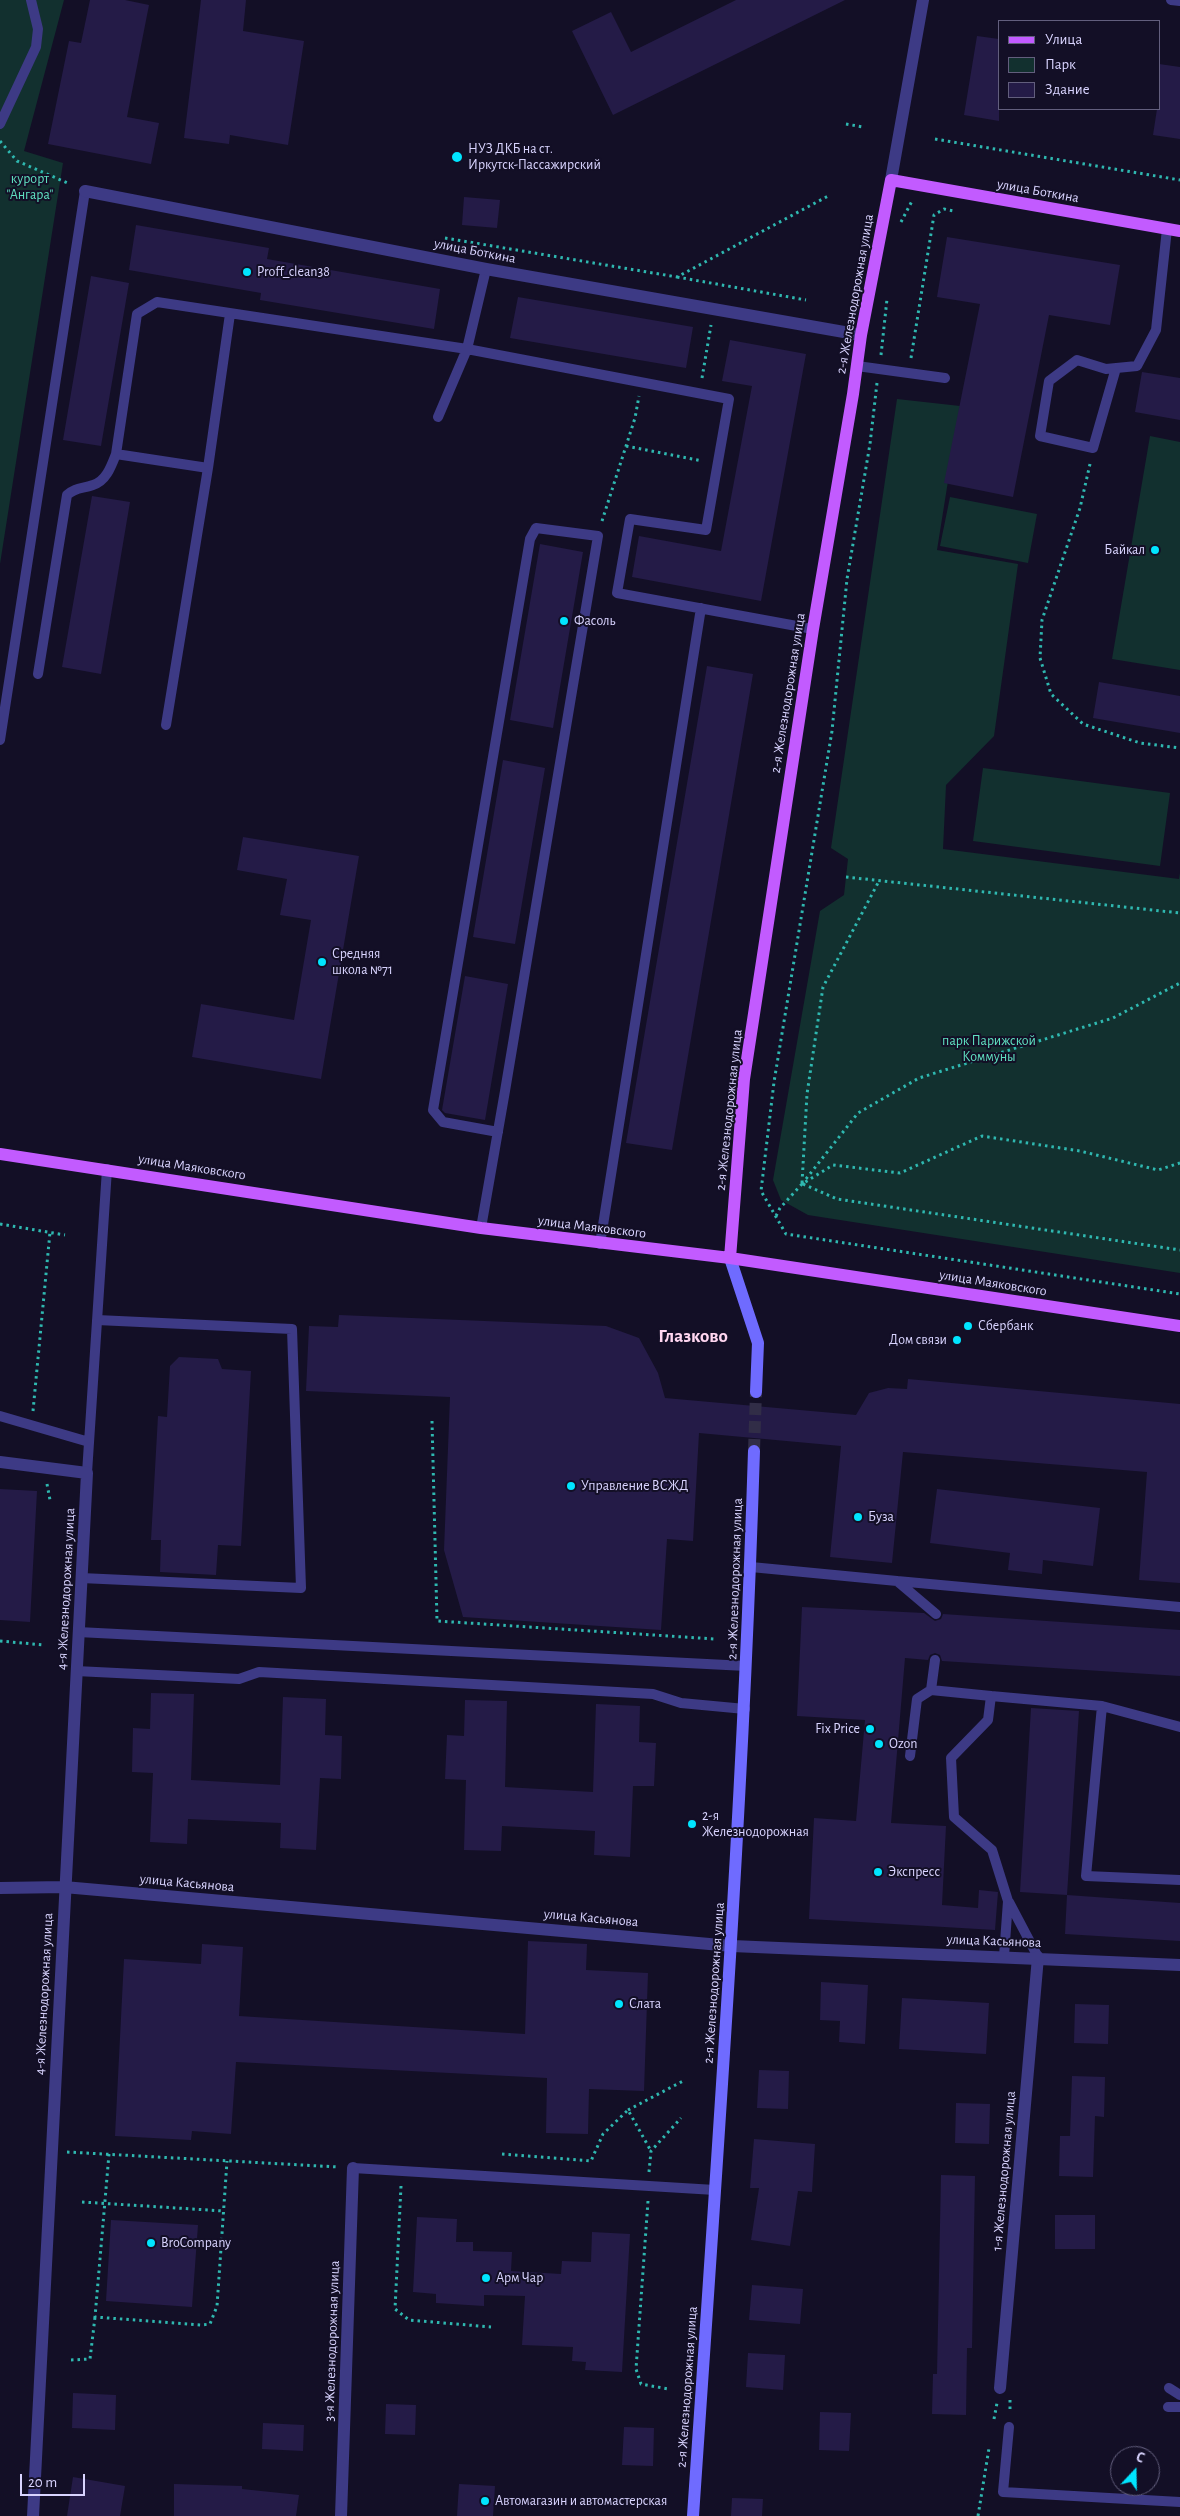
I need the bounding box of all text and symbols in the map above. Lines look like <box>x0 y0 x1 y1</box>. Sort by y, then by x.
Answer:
legend <box>998 20 1160 110</box>
text: Улица <box>1045 32 1082 47</box>
text: Парк <box>1045 57 1076 72</box>
text: Здание <box>1045 82 1090 97</box>
place label: НУЗ ДКБ на ст. Иркутск-Пассажирский <box>468 141 601 174</box>
marker: НУЗ ДКБ на ст. Иркутск-Пассажирский <box>450 150 464 164</box>
park label: курорт "Ангара" <box>7 171 53 203</box>
street label: улица Боткина <box>996 176 1080 206</box>
street label: 2-я Железнодорожная улица <box>833 213 877 375</box>
street label: улица Боткина <box>433 235 517 267</box>
place label: Proff_clean38 <box>257 264 330 280</box>
marker: Proff_clean38 <box>241 266 253 278</box>
place label: Байкал <box>1104 542 1145 558</box>
marker: Байкал <box>1149 544 1161 556</box>
street label: 2-я Железнодорожная улица <box>767 612 809 774</box>
place label: Фасоль <box>574 613 615 629</box>
marker: Фасоль <box>558 615 570 627</box>
place label: Средняя школа №71 <box>332 946 393 979</box>
marker: Средняя школа №71 <box>316 956 328 968</box>
street label: 2-я Железнодорожная улица <box>712 1029 746 1191</box>
park label: парк Парижской Коммуны <box>942 1033 1036 1066</box>
street label: улица Маяковского <box>137 1150 247 1184</box>
street label: улица Маяковского <box>537 1212 647 1242</box>
street label: улица Маяковского <box>938 1266 1048 1300</box>
place label: Сбербанк <box>978 1318 1033 1334</box>
marker: Сбербанк <box>962 1320 974 1332</box>
district label: Глазково <box>658 1325 728 1347</box>
place label: Дом связи <box>889 1332 947 1348</box>
marker: Дом связи <box>951 1334 963 1346</box>
place label: Управление ВСЖД <box>581 1478 688 1494</box>
marker: Управление ВСЖД <box>565 1480 577 1492</box>
street label: 2-я Железнодорожная улица <box>724 1498 746 1660</box>
street label: 4-я Железнодорожная улица <box>53 1507 79 1671</box>
place label: Буза <box>868 1509 894 1525</box>
marker: Буза <box>852 1511 864 1523</box>
place label: Fix Price <box>815 1721 860 1737</box>
marker: Fix Price <box>864 1723 876 1735</box>
place label: Ozon <box>889 1736 917 1752</box>
marker: Ozon <box>873 1738 885 1750</box>
place label: 2-я Железнодорожная <box>702 1808 809 1840</box>
marker: 2-я Железнодорожная <box>686 1818 698 1830</box>
place label: Экспресс <box>888 1864 940 1880</box>
marker: Экспресс <box>872 1866 884 1878</box>
street label: улица Касьянова <box>139 1871 235 1895</box>
street label: 2-я Железнодорожная улица <box>700 1902 728 2064</box>
street label: улица Касьянова <box>543 1906 639 1930</box>
street label: 4-я Железнодорожная улица <box>31 1912 57 2076</box>
street label: улица Касьянова <box>946 1931 1042 1951</box>
place label: Слата <box>629 1996 661 2012</box>
marker: Слата <box>613 1998 625 2010</box>
street label: 1-я Железнодорожная улица <box>989 2090 1019 2252</box>
place label: BroCompany <box>161 2235 231 2251</box>
marker: BroCompany <box>145 2237 157 2249</box>
street label: 3-я Железнодорожная улица <box>321 2260 343 2422</box>
place label: Арм Чар <box>496 2270 543 2286</box>
marker: Арм Чар <box>480 2272 492 2284</box>
street label: 2-я Железнодорожная улица <box>673 2306 701 2468</box>
north arrow <box>1110 2446 1160 2496</box>
text: С <box>1134 2450 1146 2466</box>
scale bar <box>22 2464 88 2496</box>
text: 20 m <box>28 2475 57 2490</box>
place label: Автомагазин и автомастерская <box>495 2493 667 2509</box>
marker: Автомагазин и автомастерская <box>479 2495 491 2507</box>

